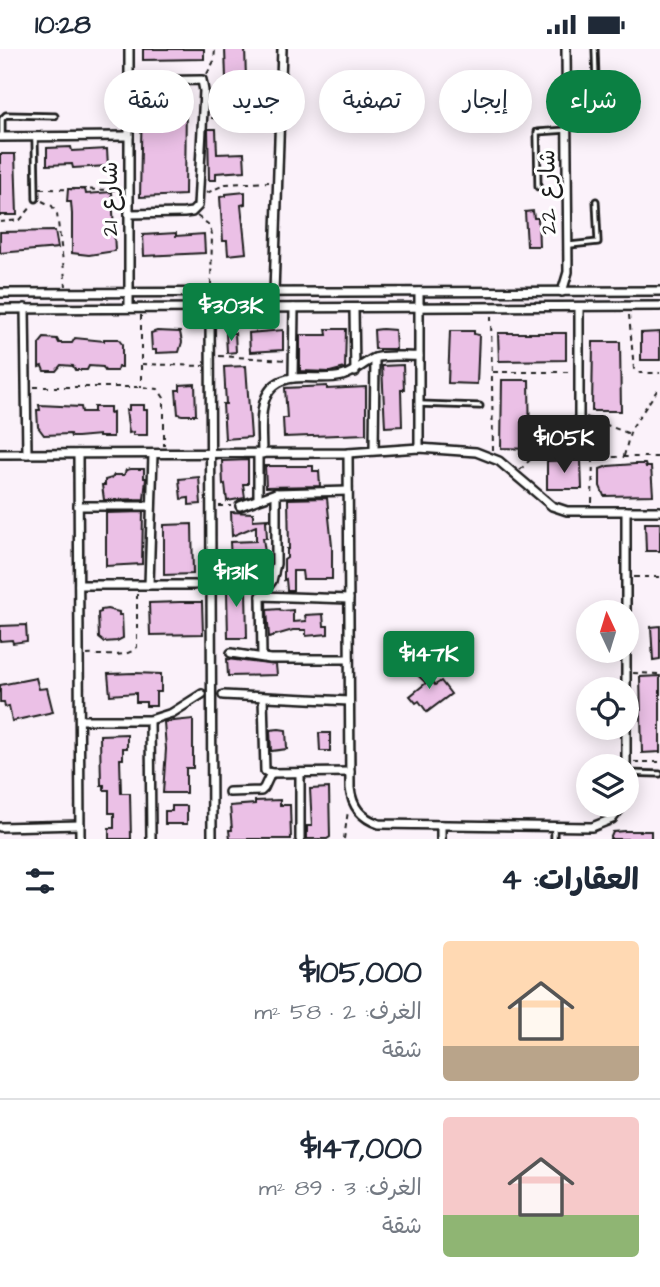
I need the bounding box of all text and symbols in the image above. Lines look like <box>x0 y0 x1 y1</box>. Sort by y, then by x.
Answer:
text: 10:28 <box>35 7 91 43</box>
chip: شقة <box>104 70 194 133</box>
chip: جديد <box>208 70 305 133</box>
chip: تصفية <box>319 70 425 133</box>
chip: إيجار <box>439 70 532 133</box>
chip: شراء <box>546 70 641 133</box>
street label: شارع 22 <box>531 149 565 235</box>
street label: شارع 21 <box>94 161 126 237</box>
pin: $303K <box>182 283 280 343</box>
text: $303K <box>199 290 263 322</box>
pin: $105K <box>515 415 613 475</box>
text: $105K <box>534 422 594 454</box>
pin: $131K <box>187 549 285 609</box>
text: $131K <box>214 556 258 588</box>
north arrow <box>576 600 639 663</box>
map controls <box>576 600 639 817</box>
pin: $147K <box>380 631 478 691</box>
text: $147K <box>399 638 459 670</box>
button: locate <box>576 677 639 740</box>
button: layers <box>576 754 639 817</box>
text: العقارات: 4 <box>501 859 639 901</box>
icon: filters <box>21 862 59 900</box>
text: $105,000 <box>299 952 422 994</box>
icon: home <box>499 969 583 1053</box>
text: الغرف: 2 · 58 m² <box>254 996 422 1028</box>
text: شقة <box>382 1034 422 1066</box>
text: $147,000 <box>300 1128 422 1170</box>
icon: home <box>499 1145 583 1229</box>
text: الغرف: 3 · 89 m² <box>259 1172 422 1204</box>
text: شقة <box>382 1210 422 1242</box>

